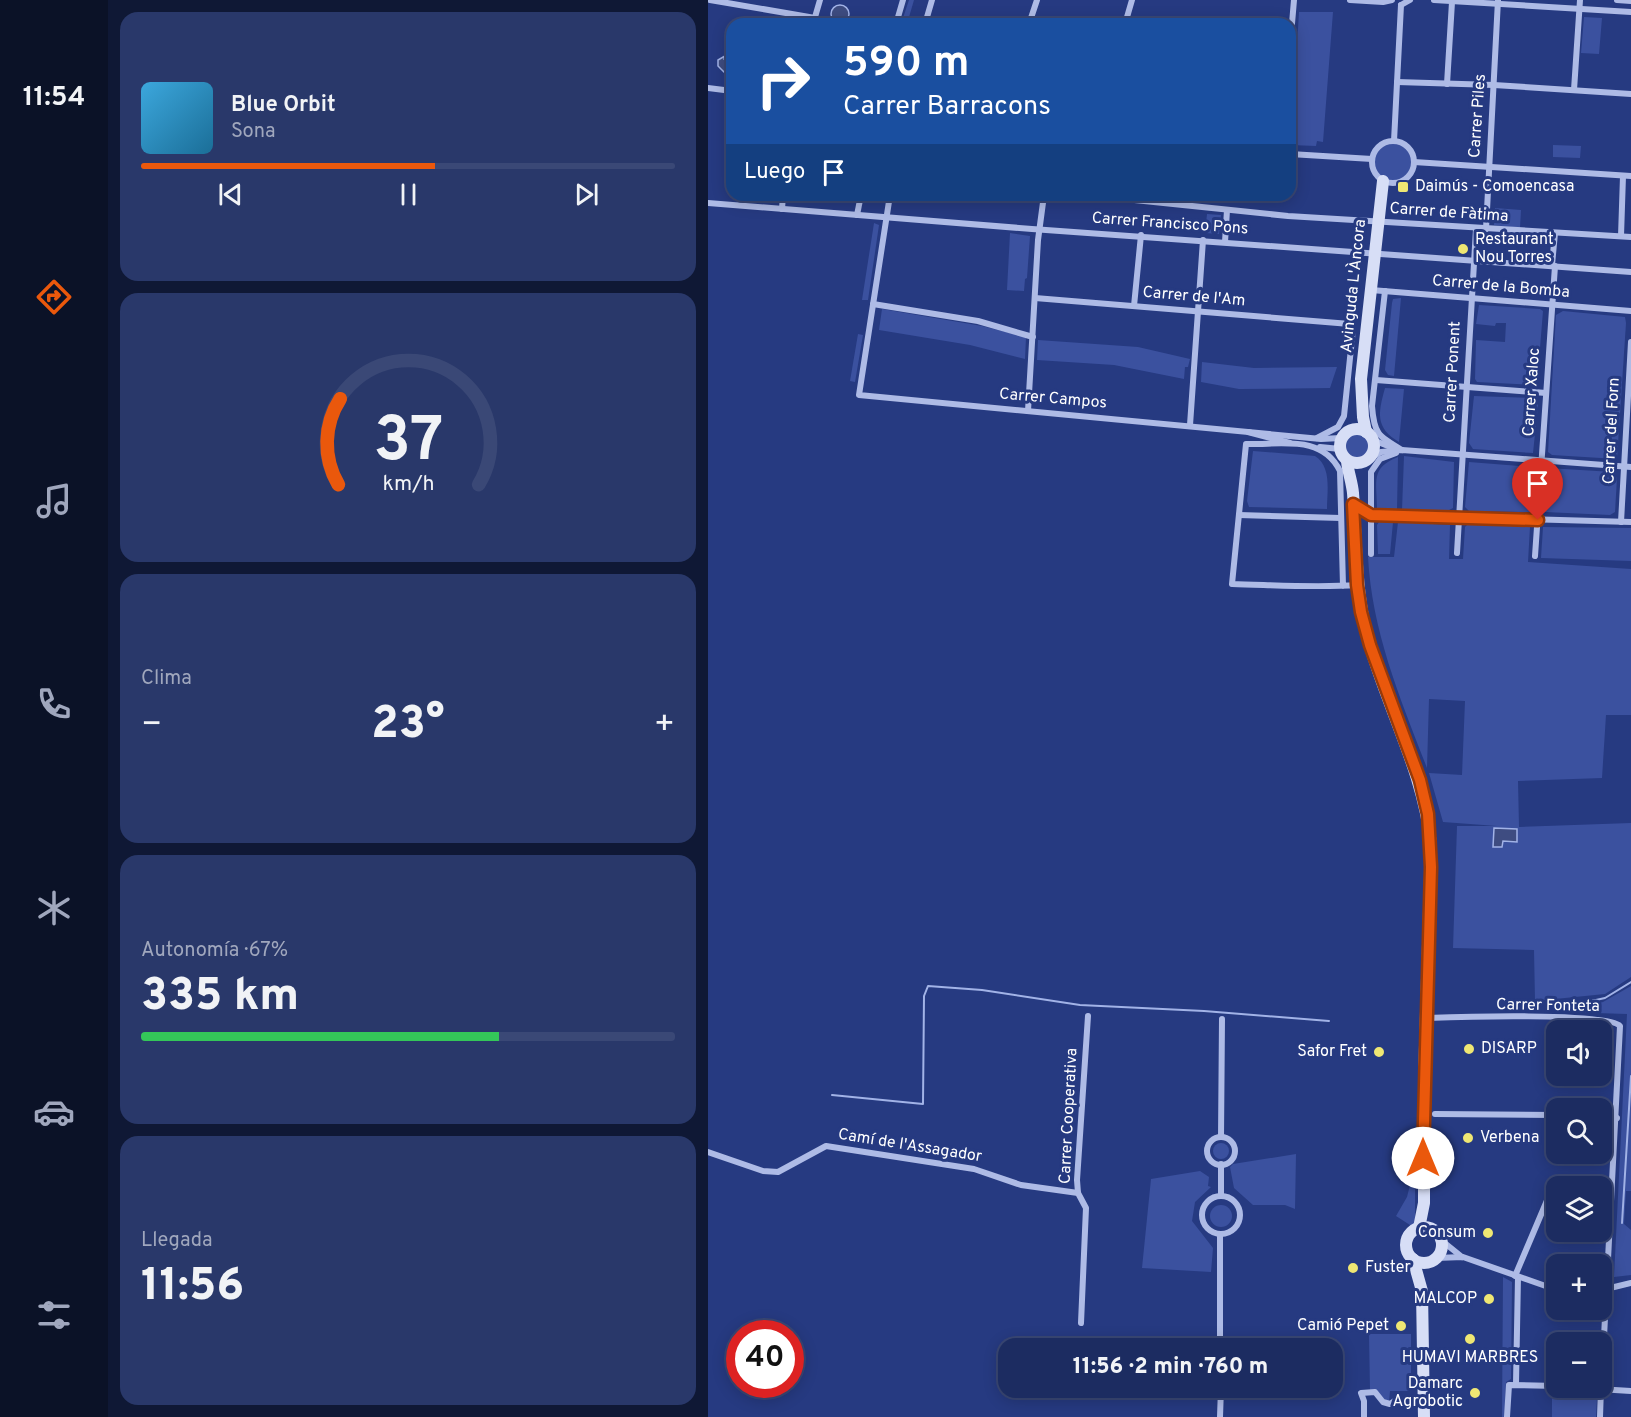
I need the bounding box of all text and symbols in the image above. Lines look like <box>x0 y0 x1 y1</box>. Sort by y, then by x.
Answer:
text: 590 m <box>843 38 970 91</box>
icon: right <box>744 42 822 120</box>
street label: Carrer Piles <box>1465 73 1491 159</box>
text: 11:54 <box>23 81 85 115</box>
text: Carrer Barracons <box>843 90 1051 124</box>
text: Blue Orbit <box>231 92 336 119</box>
text: Sona <box>231 119 276 145</box>
icon: arrive <box>817 156 850 189</box>
text: Luego <box>744 159 805 186</box>
place label: Daimús - Comoencasa <box>1415 177 1574 197</box>
icon: previous <box>214 178 247 211</box>
icon: pause <box>392 178 425 211</box>
icon: next <box>570 178 603 211</box>
marker: Daimús - Comoencasa <box>1396 180 1410 194</box>
street label: Carrer de Fàtima <box>1389 199 1509 227</box>
street label: Carrer Francisco Pons <box>1091 209 1249 239</box>
street label: Avinguda L'Àncora <box>1335 218 1371 354</box>
place label: Restaurant Nou Torres <box>1475 230 1554 268</box>
marker: Restaurant Nou Torres <box>1456 242 1470 256</box>
street label: Carrer de la Bomba <box>1431 271 1571 303</box>
icon: directions <box>33 276 75 318</box>
street label: Carrer de l'Am <box>1142 283 1246 311</box>
street label: Carrer Ponent <box>1440 321 1466 423</box>
street label: Carrer Xaloc <box>1519 347 1545 437</box>
street label: Carrer del Forn <box>1599 377 1625 485</box>
street label: Carrer Campos <box>998 384 1108 414</box>
text: 37 <box>373 404 443 483</box>
pin <box>1512 458 1563 520</box>
icon: arrive <box>1521 467 1554 500</box>
text: km/h <box>382 471 434 498</box>
icon: music <box>33 480 75 522</box>
text: Clima <box>141 666 192 692</box>
icon: phone <box>33 683 75 725</box>
text: 23° <box>371 697 445 754</box>
text: − <box>141 705 162 747</box>
text: + <box>654 705 675 747</box>
icon: climate <box>33 887 75 929</box>
text: Autonomía · 67% <box>141 938 288 964</box>
text: 335 km <box>141 969 299 1026</box>
street label: Carrer Fonteta <box>1496 995 1600 1017</box>
map controls <box>1546 1020 1612 1398</box>
button: sound <box>1546 1020 1612 1086</box>
place label: DISARP <box>1481 1039 1537 1059</box>
place label: Safor Fret <box>1297 1042 1367 1062</box>
marker: DISARP <box>1462 1042 1476 1056</box>
marker: Safor Fret <box>1372 1045 1386 1059</box>
street label: Carrer Cooperativa <box>1055 1047 1083 1185</box>
icon: car <box>33 1091 75 1133</box>
button: search <box>1546 1098 1612 1164</box>
street label: Camí de l'Assagador <box>837 1125 983 1167</box>
position arrow <box>1391 1126 1455 1190</box>
place label: Verbena <box>1480 1128 1539 1148</box>
marker: Verbena <box>1461 1131 1475 1145</box>
button: layers <box>1546 1176 1612 1242</box>
place label: Consum <box>1418 1223 1476 1243</box>
marker: Consum <box>1481 1226 1495 1240</box>
text: Llegada <box>141 1228 213 1254</box>
button: + <box>1546 1254 1612 1320</box>
place label: Fuster <box>1365 1258 1411 1278</box>
text: 11:56 <box>141 1259 244 1316</box>
marker: Fuster <box>1346 1261 1360 1275</box>
place label: MALCOP <box>1413 1289 1477 1309</box>
marker: MALCOP <box>1482 1292 1496 1306</box>
icon: filters <box>33 1294 75 1336</box>
place label: Camió Pepet <box>1297 1316 1389 1336</box>
marker: Camió Pepet <box>1394 1319 1408 1333</box>
speed limit sign: 40 <box>726 1320 804 1398</box>
marker: HUMAVI MARBRES <box>1463 1332 1477 1346</box>
button: − <box>1546 1332 1612 1398</box>
place label: HUMAVI MARBRES <box>1402 1348 1538 1368</box>
text: 11:56 · 2 min · 760 m <box>1073 1354 1268 1381</box>
place label: Damarc Agrobotic <box>1393 1374 1463 1412</box>
marker: Damarc Agrobotic <box>1468 1386 1482 1400</box>

